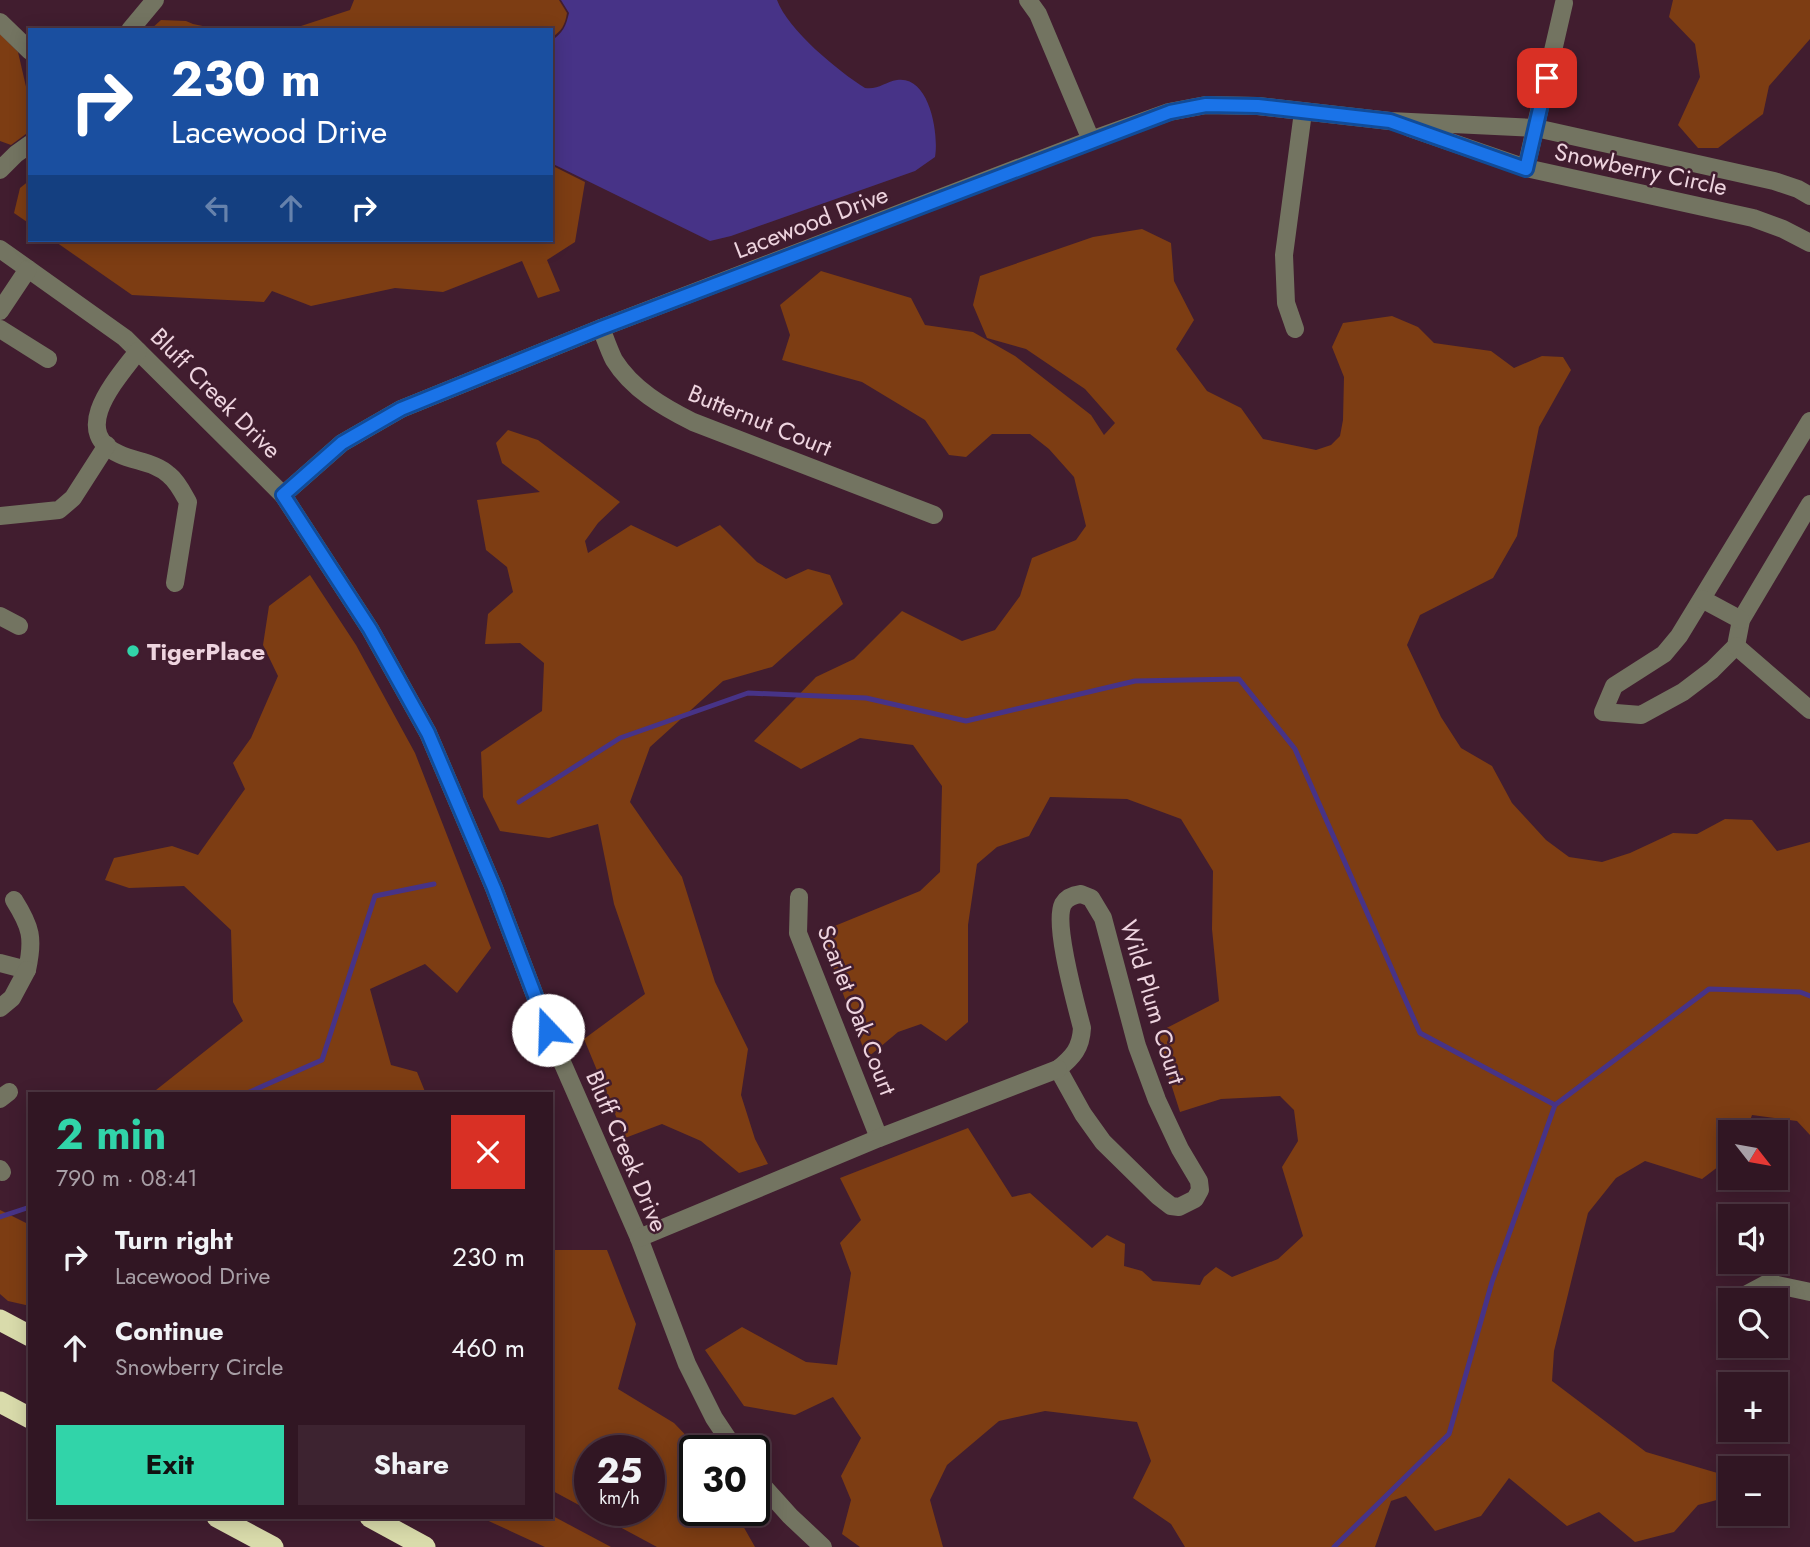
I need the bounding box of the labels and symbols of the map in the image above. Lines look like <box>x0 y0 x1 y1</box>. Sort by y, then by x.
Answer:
pin <box>1517 48 1577 108</box>
street label: Snowberry Circle <box>1551 134 1731 204</box>
street label: Lacewood Drive <box>729 177 893 267</box>
street label: Bluff Creek Drive <box>143 320 289 466</box>
street label: Butternut Court <box>683 375 837 465</box>
place label: TigerPlace <box>147 634 265 669</box>
marker: TigerPlace <box>125 643 141 659</box>
street label: Wild Plum Court <box>1111 916 1195 1088</box>
street label: Scarlet Oak Court <box>808 920 906 1100</box>
position arrow <box>511 993 585 1067</box>
street label: Bluff Creek Drive <box>577 1065 677 1237</box>
north arrow <box>1718 1120 1788 1190</box>
speed limit sign: 30 <box>679 1435 770 1526</box>

